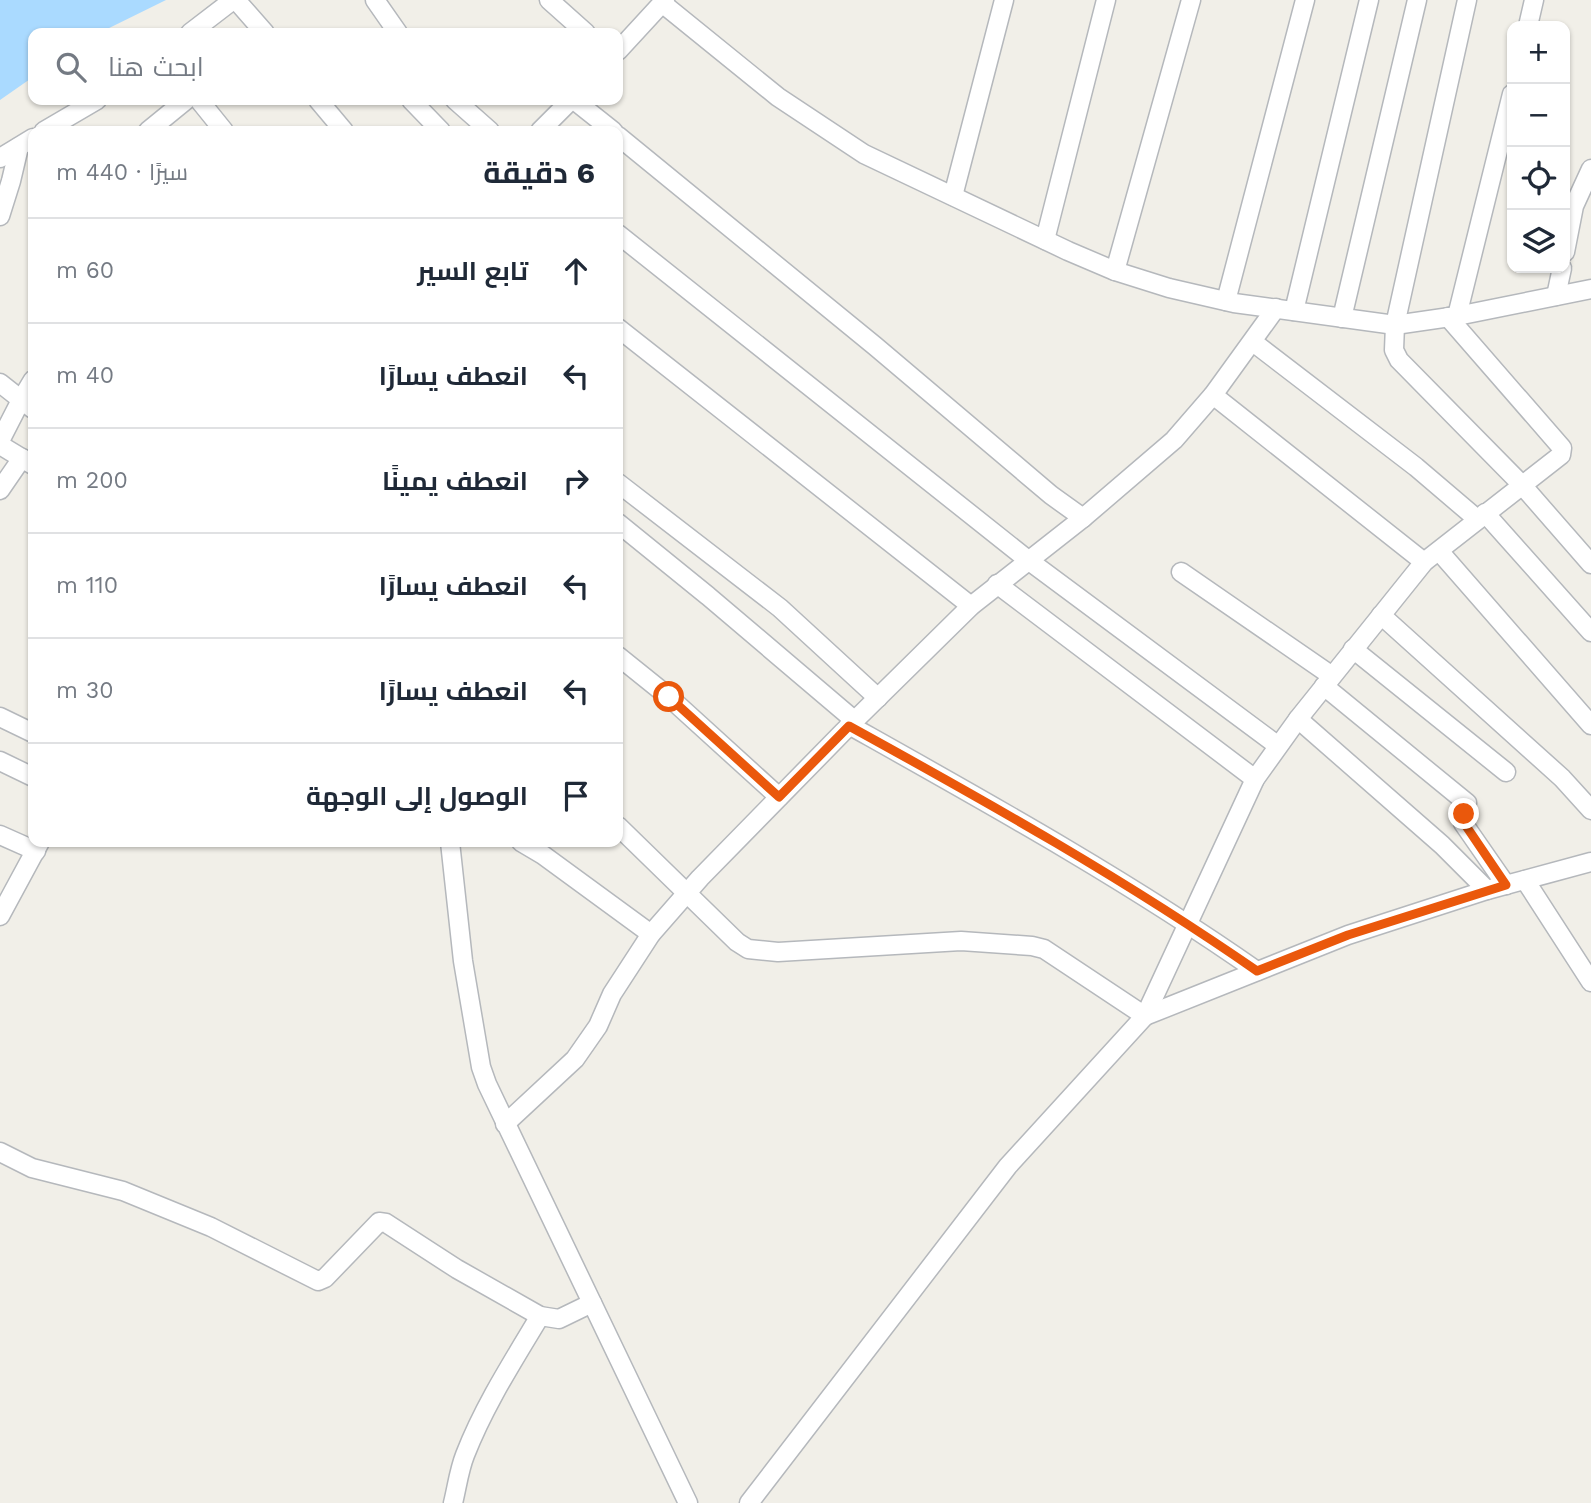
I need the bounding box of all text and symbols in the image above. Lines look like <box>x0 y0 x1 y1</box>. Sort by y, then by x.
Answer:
map controls <box>1507 21 1570 273</box>
button: + <box>1507 21 1570 84</box>
search box <box>28 28 623 105</box>
icon: search <box>52 48 90 86</box>
text: ابحث هنا <box>108 52 204 82</box>
button: − <box>1507 84 1570 147</box>
button: locate <box>1507 147 1570 210</box>
text: 6 دقيقة <box>483 155 595 190</box>
text: سيرًا · 440 m <box>56 159 188 186</box>
button: layers <box>1507 210 1570 273</box>
icon: ahead <box>557 252 595 290</box>
text: تابع السير <box>417 256 528 286</box>
text: 60 m <box>56 257 114 284</box>
icon: left <box>557 357 595 395</box>
text: انعطف يسارًا <box>379 361 528 391</box>
text: 40 m <box>56 362 114 389</box>
icon: right <box>557 462 595 500</box>
text: انعطف يمينًا <box>382 466 528 496</box>
text: 200 m <box>56 467 128 494</box>
icon: left <box>557 567 595 605</box>
text: انعطف يسارًا <box>379 571 528 601</box>
text: 110 m <box>56 572 118 599</box>
icon: left <box>557 672 595 710</box>
text: انعطف يسارًا <box>379 676 528 706</box>
text: 30 m <box>56 677 113 704</box>
route start <box>653 681 684 712</box>
icon: arrive <box>557 777 595 815</box>
text: الوصول إلى الوجهة <box>306 781 528 811</box>
route end <box>1448 798 1479 829</box>

